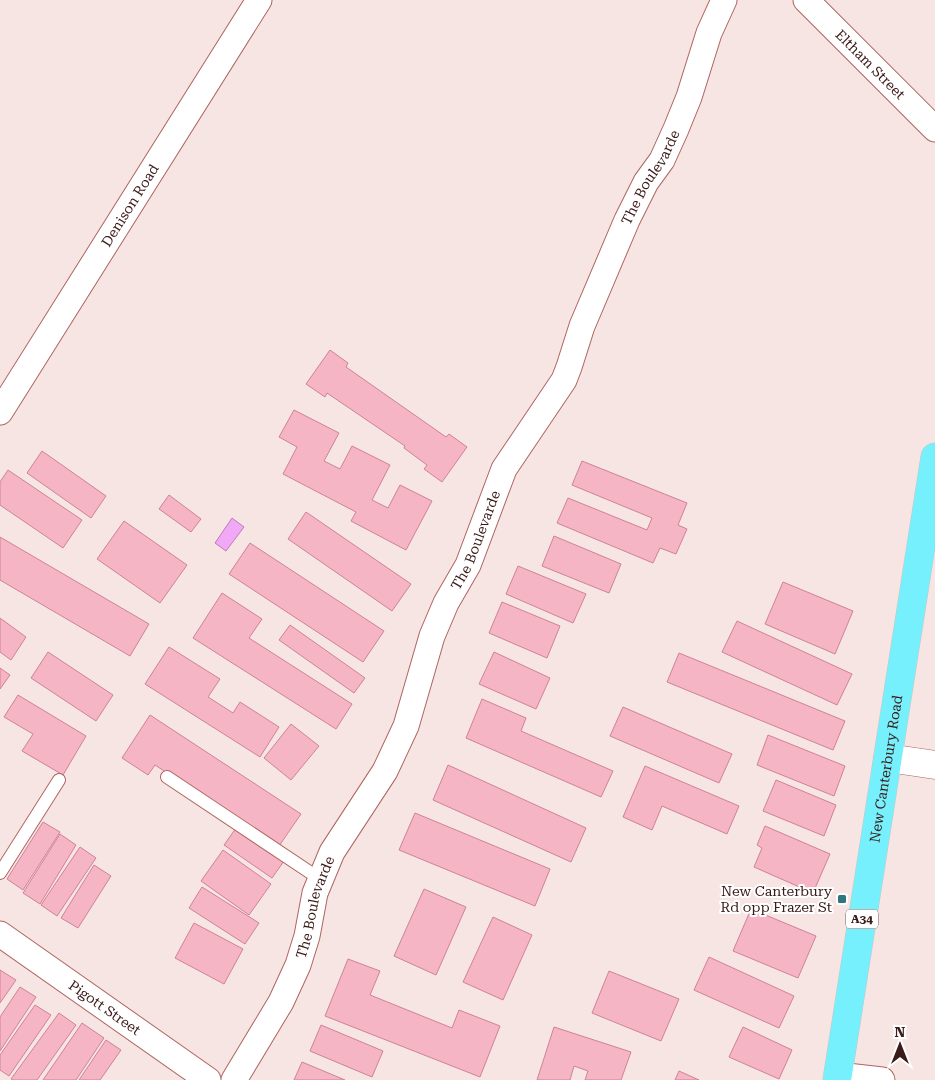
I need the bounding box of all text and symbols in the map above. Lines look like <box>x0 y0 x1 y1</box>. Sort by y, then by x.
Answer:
street label: Eltham Street <box>832 26 908 102</box>
street label: The Boulevarde <box>618 127 683 227</box>
street label: Denison Road <box>98 161 162 250</box>
street label: The Boulevarde <box>447 488 503 593</box>
street label: New Canterbury Road <box>866 694 905 844</box>
street label: The Boulevarde <box>292 853 337 961</box>
place label: New Canterbury Rd opp Frazer St <box>721 883 833 915</box>
marker: New Canterbury Rd opp Frazer St <box>836 893 848 905</box>
road number: A34 <box>846 910 878 929</box>
street label: Pigott Street <box>66 977 144 1038</box>
north arrow <box>875 1020 925 1070</box>
text: N <box>895 1024 906 1040</box>

